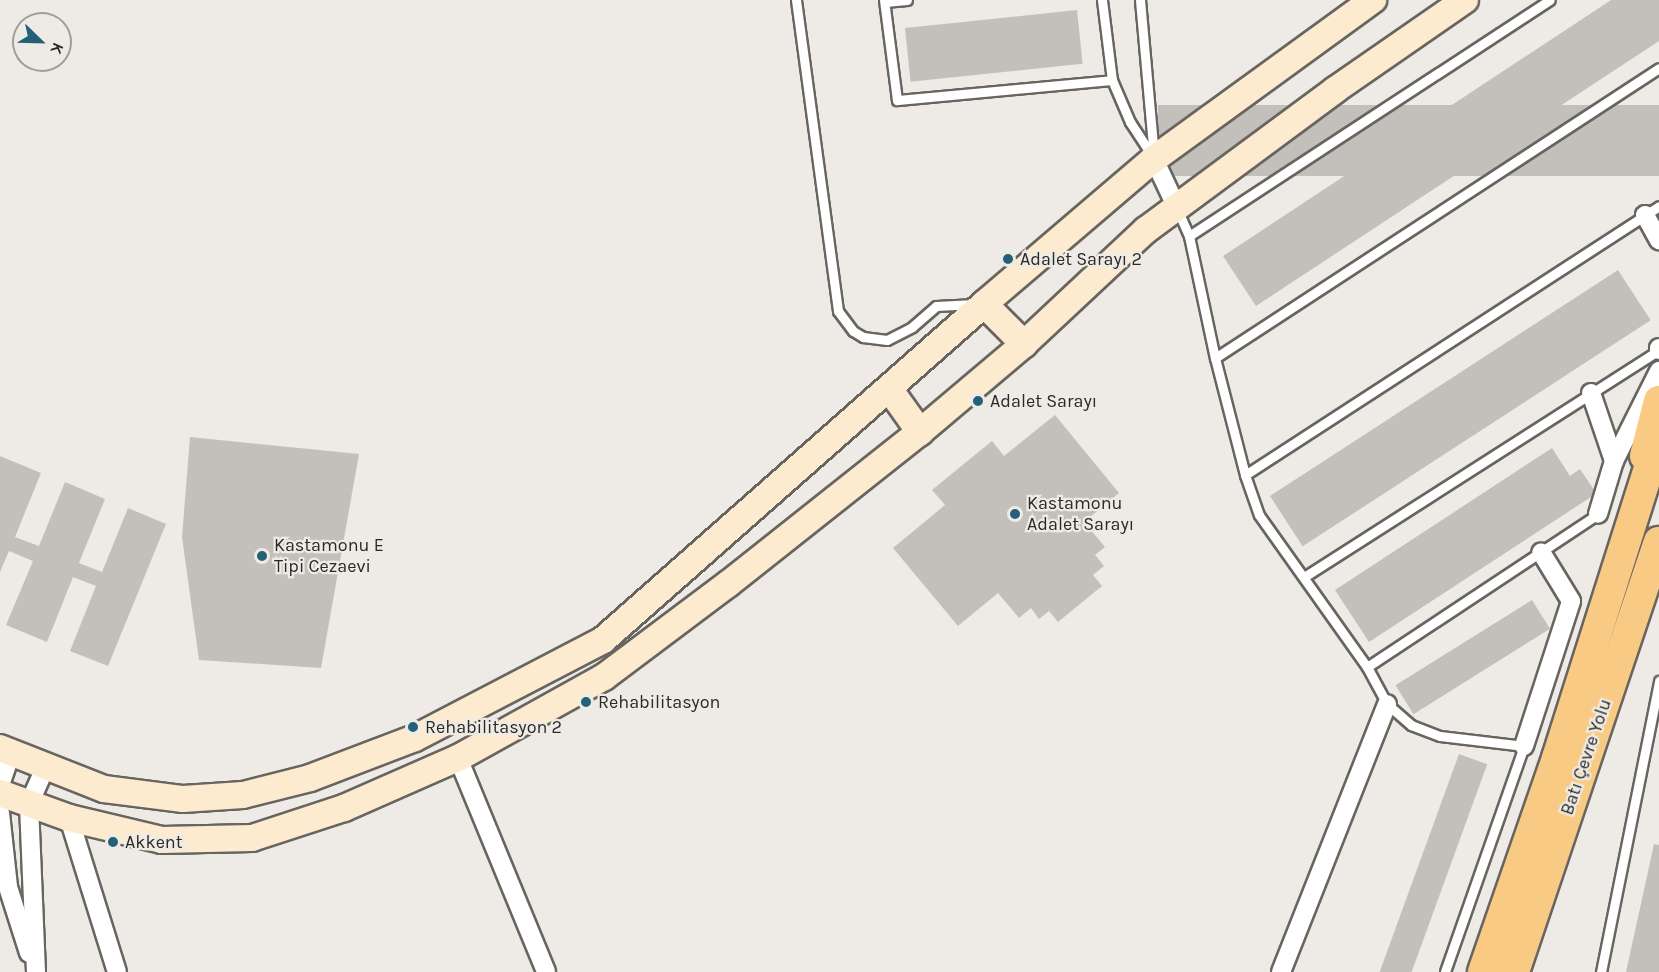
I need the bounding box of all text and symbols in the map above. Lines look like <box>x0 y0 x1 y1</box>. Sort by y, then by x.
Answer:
north arrow <box>12 12 72 72</box>
text: K <box>46 40 68 57</box>
place label: Adalet Sarayı 2 <box>1020 248 1142 270</box>
marker: Adalet Sarayı 2 <box>1001 252 1015 266</box>
place label: Adalet Sarayı <box>990 390 1097 412</box>
marker: Adalet Sarayı <box>971 394 985 408</box>
place label: Kastamonu Adalet Sarayı <box>1027 493 1134 536</box>
marker: Kastamonu Adalet Sarayı <box>1008 507 1022 521</box>
place label: Kastamonu E Tipi Cezaevi <box>274 535 384 578</box>
marker: Kastamonu E Tipi Cezaevi <box>255 549 269 563</box>
place label: Rehabilitasyon <box>598 691 720 713</box>
marker: Rehabilitasyon <box>579 695 593 709</box>
street label: Batı Çevre Yolu <box>1556 696 1616 818</box>
place label: Rehabilitasyon 2 <box>425 716 562 738</box>
marker: Rehabilitasyon 2 <box>406 720 420 734</box>
place label: Akkent <box>125 831 183 853</box>
marker: Akkent <box>106 835 120 849</box>

